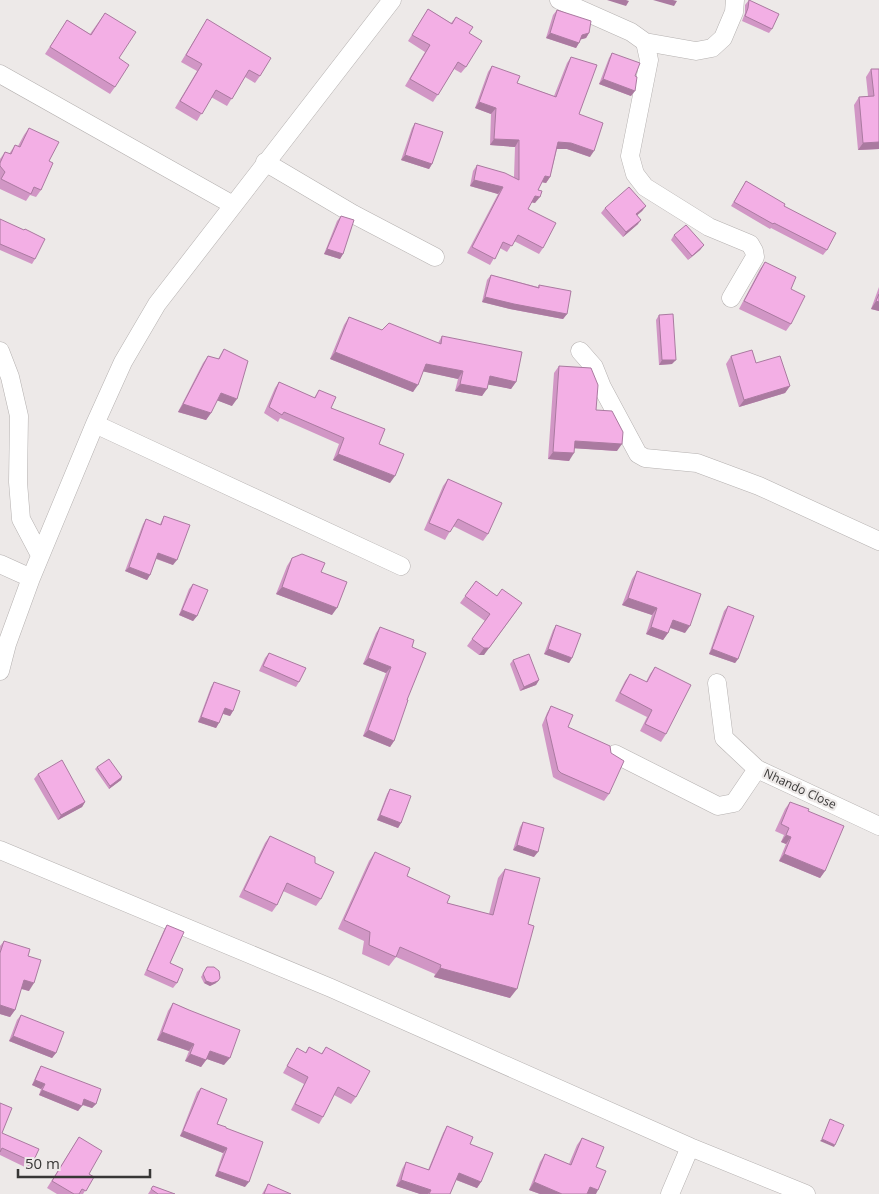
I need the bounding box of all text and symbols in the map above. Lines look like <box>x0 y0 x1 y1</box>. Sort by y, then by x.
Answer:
street label: Nhando Close <box>761 764 840 813</box>
scale bar <box>18 1146 150 1178</box>
text: 50 m <box>25 1153 60 1173</box>

